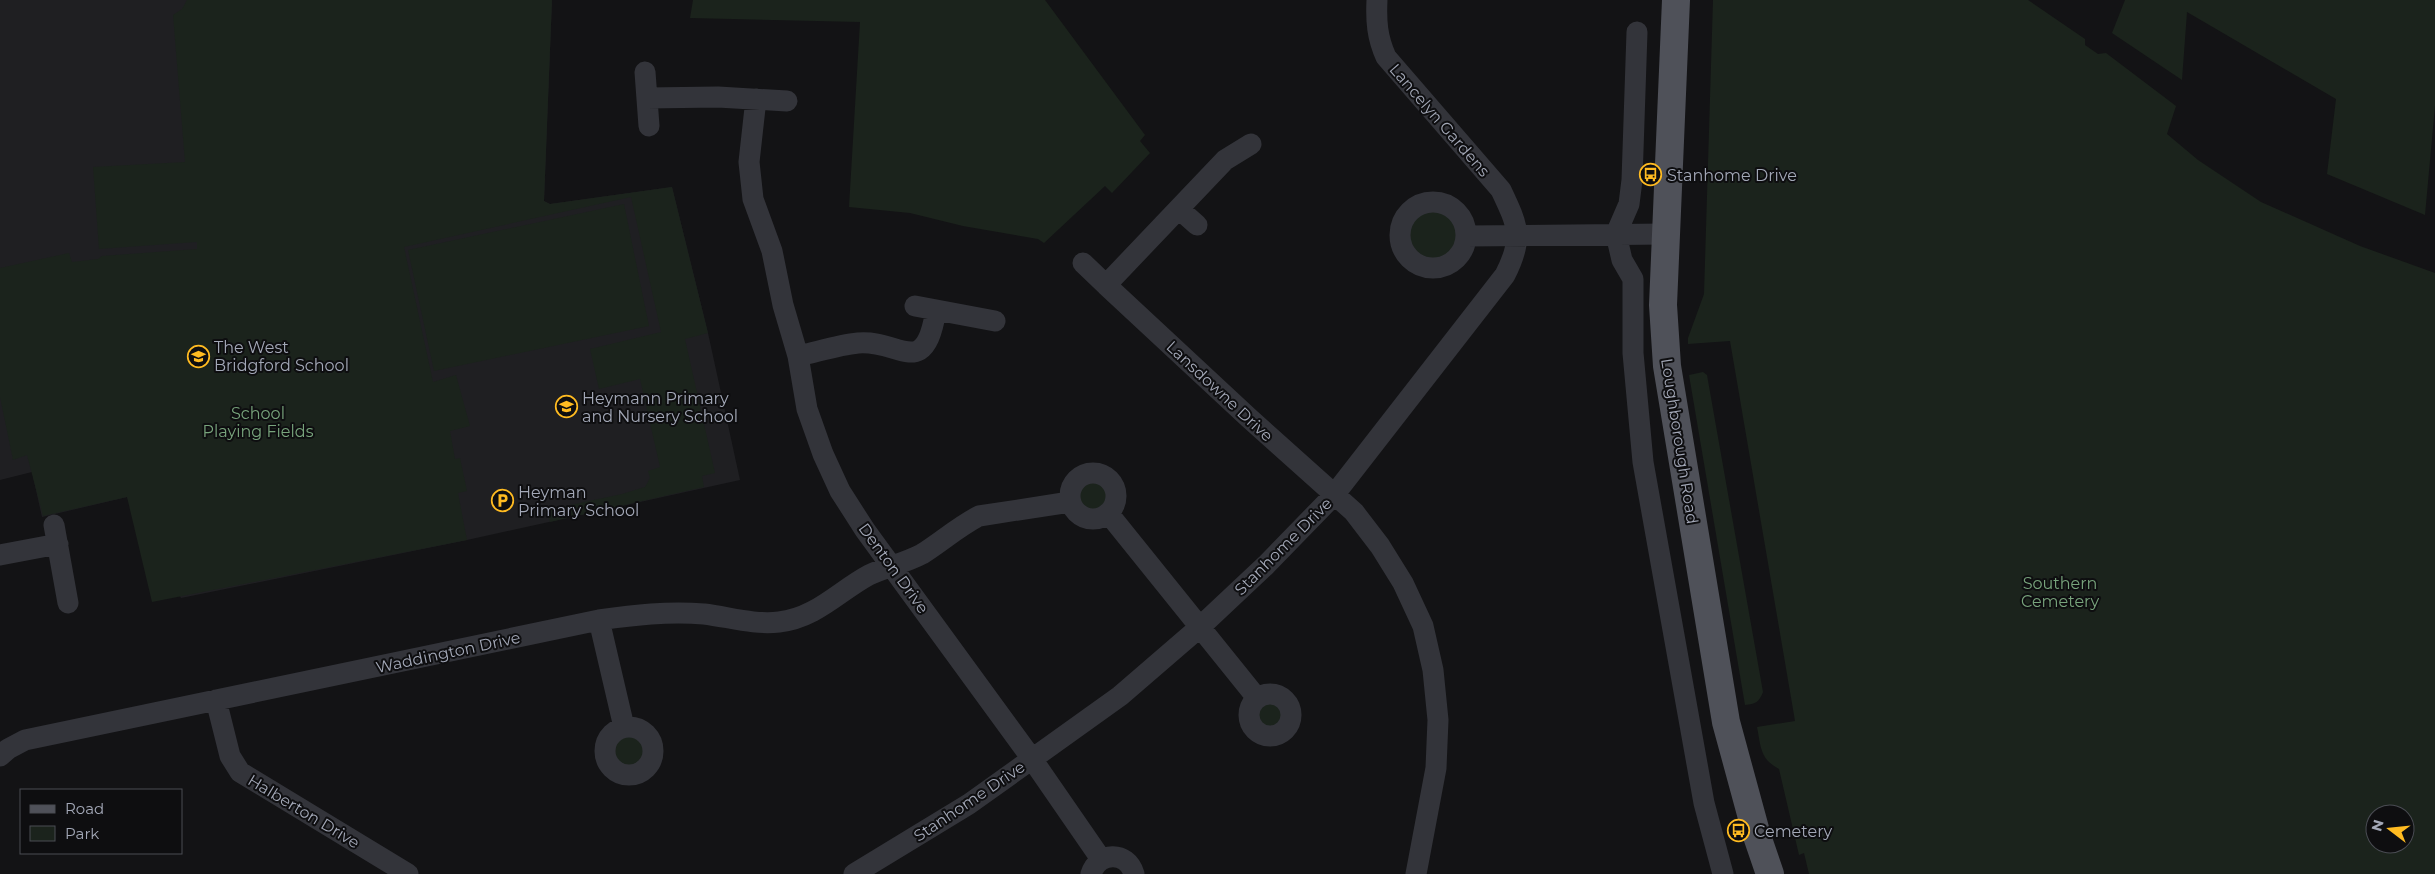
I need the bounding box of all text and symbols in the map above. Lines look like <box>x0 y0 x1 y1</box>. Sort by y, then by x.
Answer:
street label: Lancelyn Gardens <box>1385 60 1494 181</box>
bus stop icon: Stanhome Drive <box>1639 163 1663 187</box>
place label: Stanhome Drive <box>1667 166 1797 185</box>
street label: Lansdowne Drive <box>1162 337 1277 446</box>
place label: The West Bridgford School <box>214 338 349 375</box>
school or university icon: The West Bridgford School <box>186 344 210 368</box>
street label: Loughborough Road <box>1657 357 1702 525</box>
place label: Heymann Primary and Nursery School <box>582 389 738 426</box>
school or university icon: Heymann Primary and Nursery School <box>554 395 578 419</box>
park label: School Playing Fields <box>203 404 314 441</box>
place label: Heyman Primary School <box>518 483 639 520</box>
parking icon: Heyman Primary School <box>490 489 514 513</box>
street label: Stanhome Drive <box>1231 494 1336 599</box>
street label: Denton Drive <box>855 519 933 617</box>
park label: Southern Cemetery <box>2021 574 2099 611</box>
street label: Waddington Drive <box>374 628 522 677</box>
street label: Stanhome Drive <box>910 757 1028 846</box>
street label: Halberton Drive <box>244 771 363 852</box>
legend <box>20 789 182 854</box>
text: Road <box>65 799 104 818</box>
north arrow <box>2365 804 2415 854</box>
text: N <box>2367 817 2388 833</box>
bus stop icon: Cemetery <box>1726 819 1750 843</box>
place label: Cemetery <box>1754 822 1832 841</box>
text: Park <box>65 824 99 843</box>

